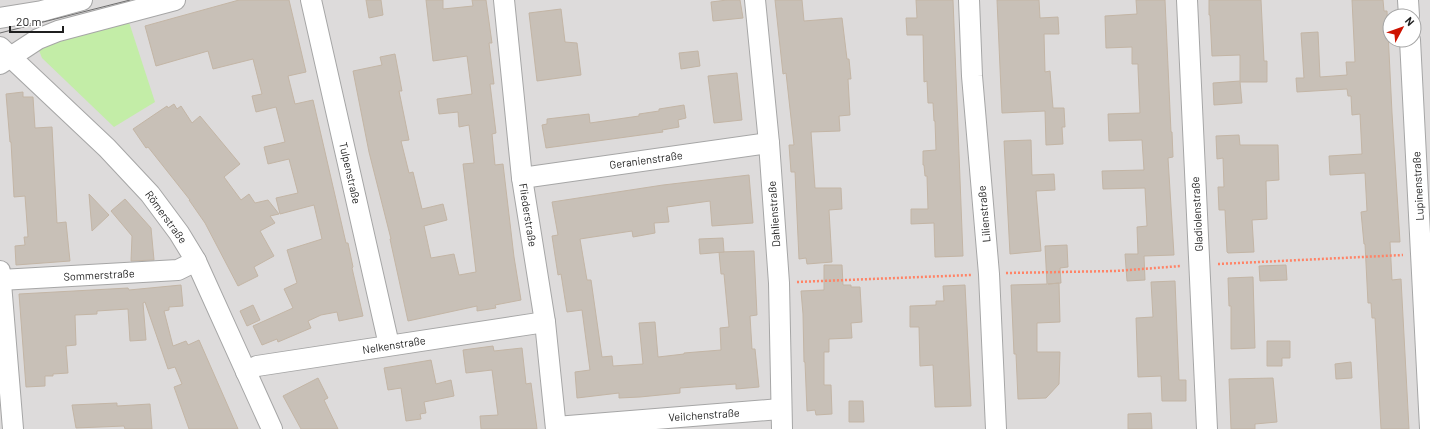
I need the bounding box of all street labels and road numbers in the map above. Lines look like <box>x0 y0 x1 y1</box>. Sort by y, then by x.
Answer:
street label: Tulpenstraße <box>337 141 364 205</box>
street label: Geranienstraße <box>609 148 683 171</box>
street label: Lupinenstraße <box>1409 151 1426 221</box>
street label: Gladiolenstraße <box>1188 176 1205 252</box>
street label: Dahlienstraße <box>765 180 782 248</box>
street label: Fliederstraße <box>517 182 540 248</box>
street label: Lilienstraße <box>975 185 992 243</box>
street label: Römerstraße <box>143 188 190 246</box>
street label: Sommerstraße <box>63 266 135 283</box>
street label: Nelkenstraße <box>361 333 427 356</box>
street label: Veilchenstraße <box>668 406 740 423</box>

